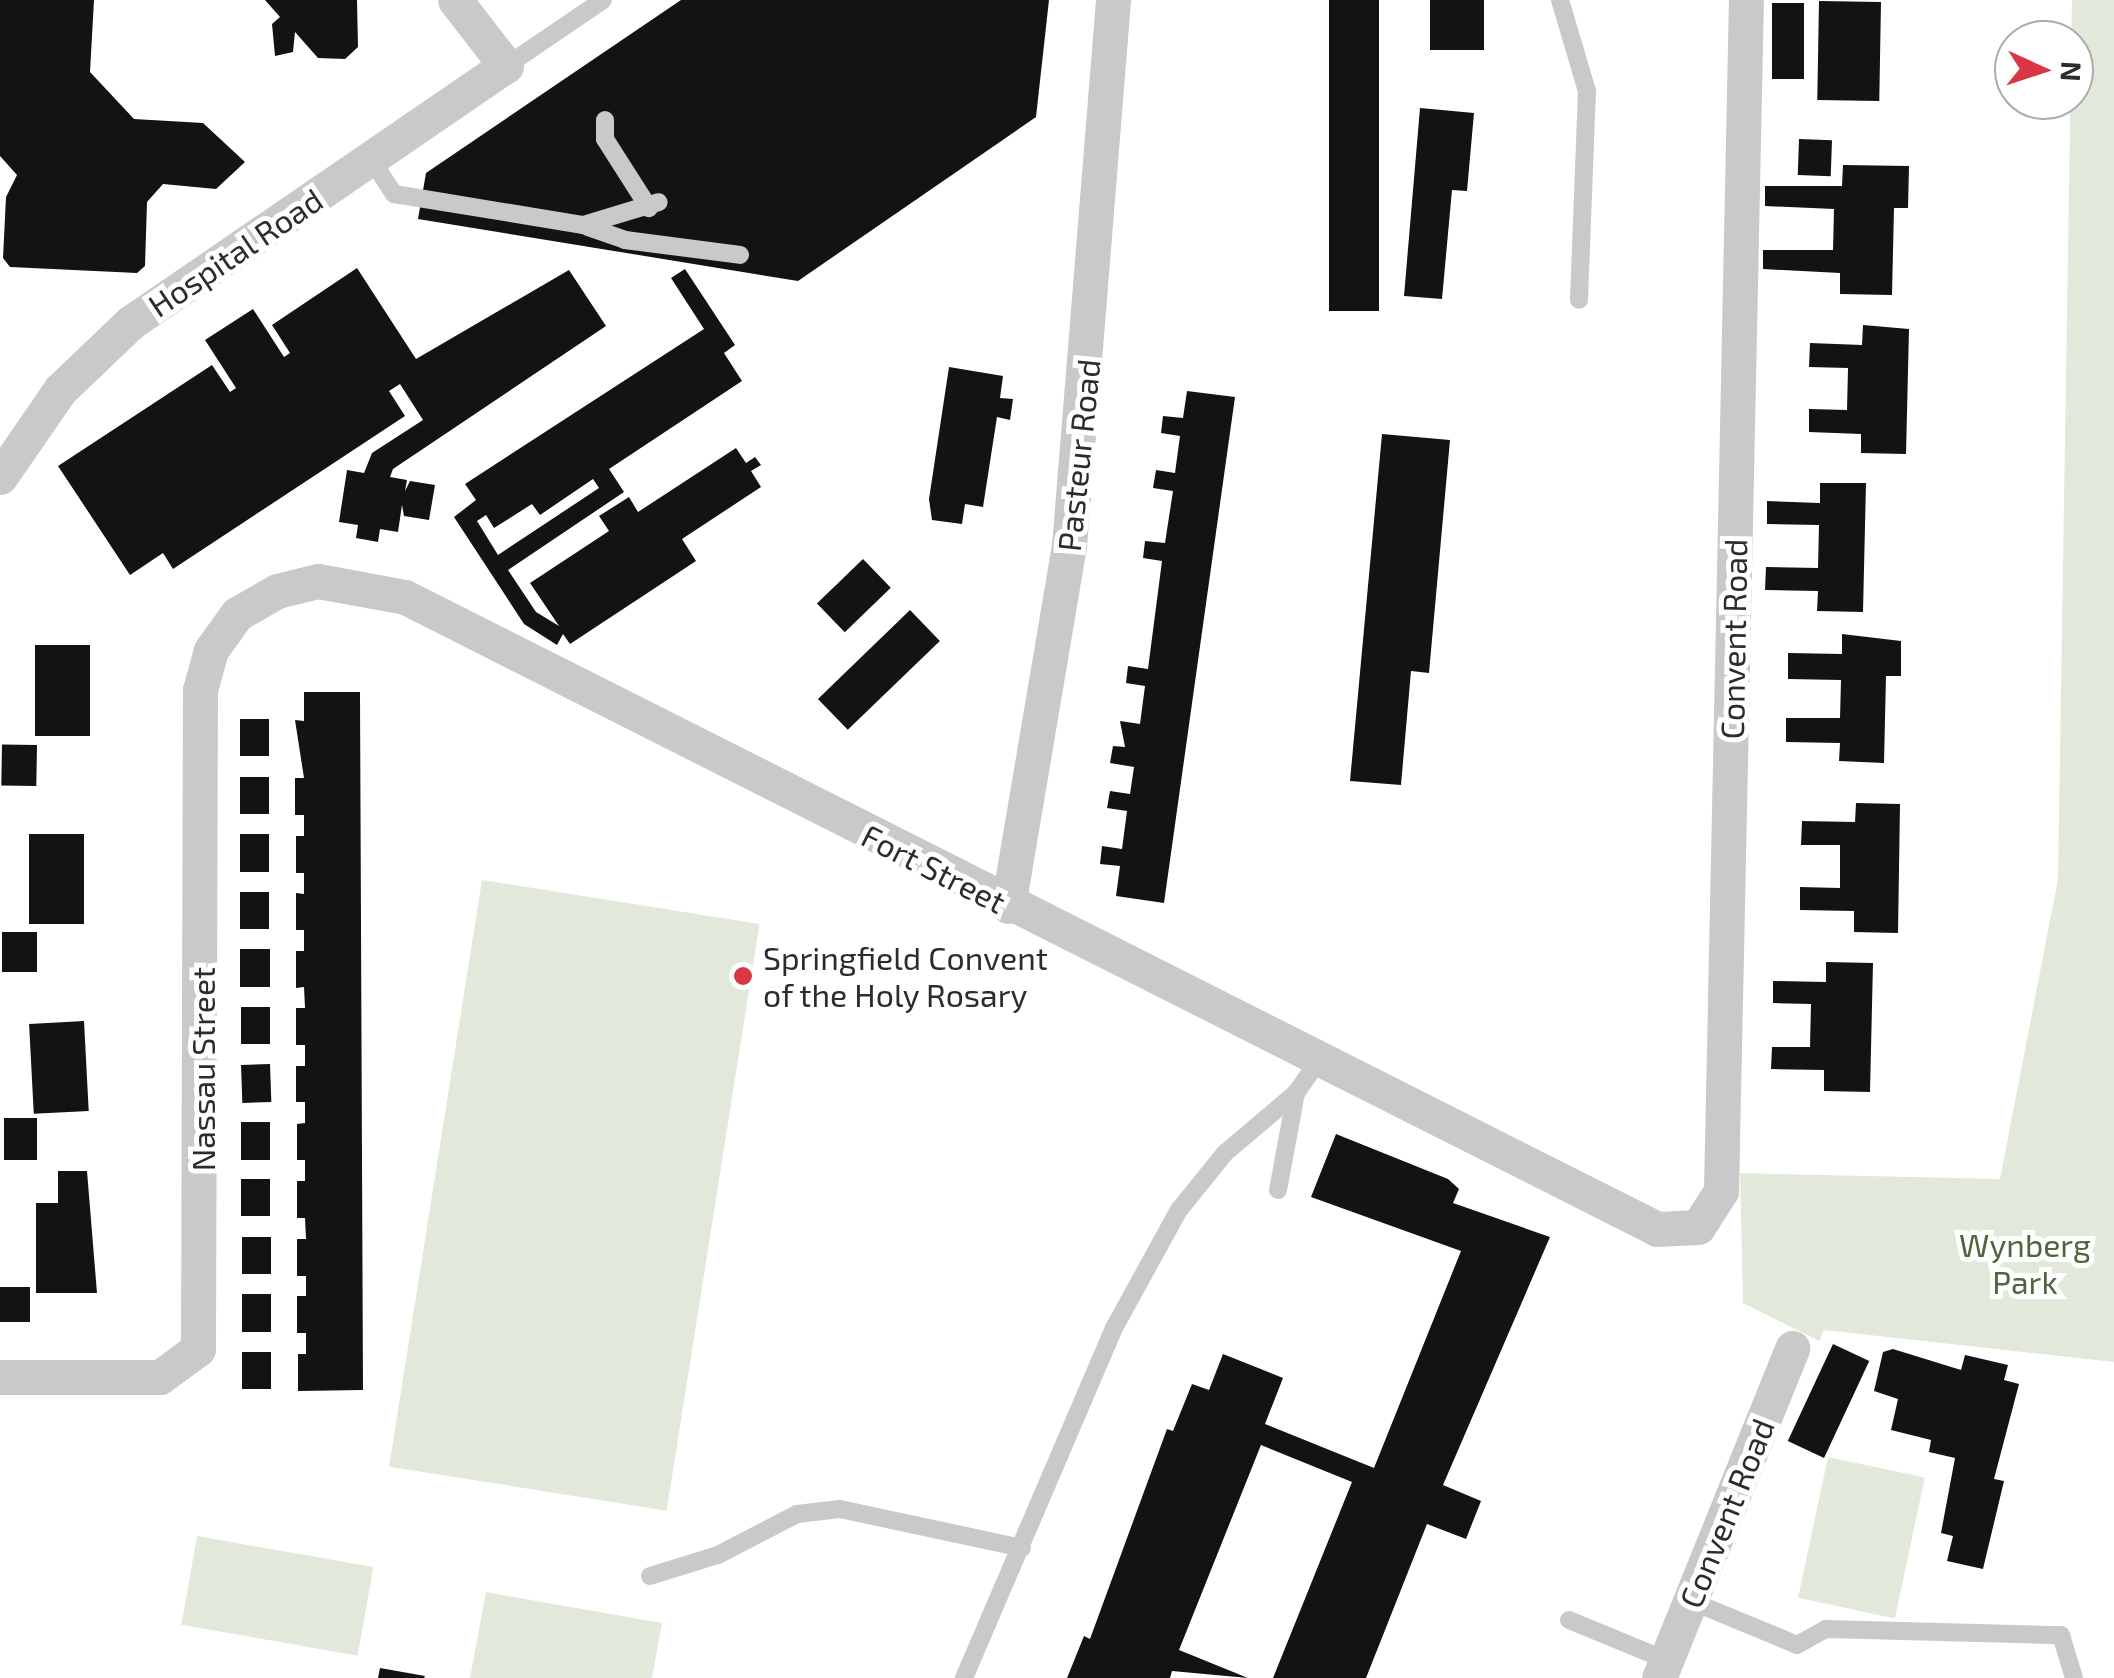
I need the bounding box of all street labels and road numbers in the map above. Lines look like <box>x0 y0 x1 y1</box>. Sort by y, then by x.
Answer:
street label: Hospital Road <box>140 179 330 325</box>
street label: Pasteur Road <box>1049 357 1107 553</box>
street label: Convent Road <box>1712 538 1754 740</box>
street label: Fort Street <box>856 815 1012 921</box>
street label: Nassau Street <box>183 967 221 1171</box>
street label: Convent Road <box>1671 1413 1781 1613</box>

